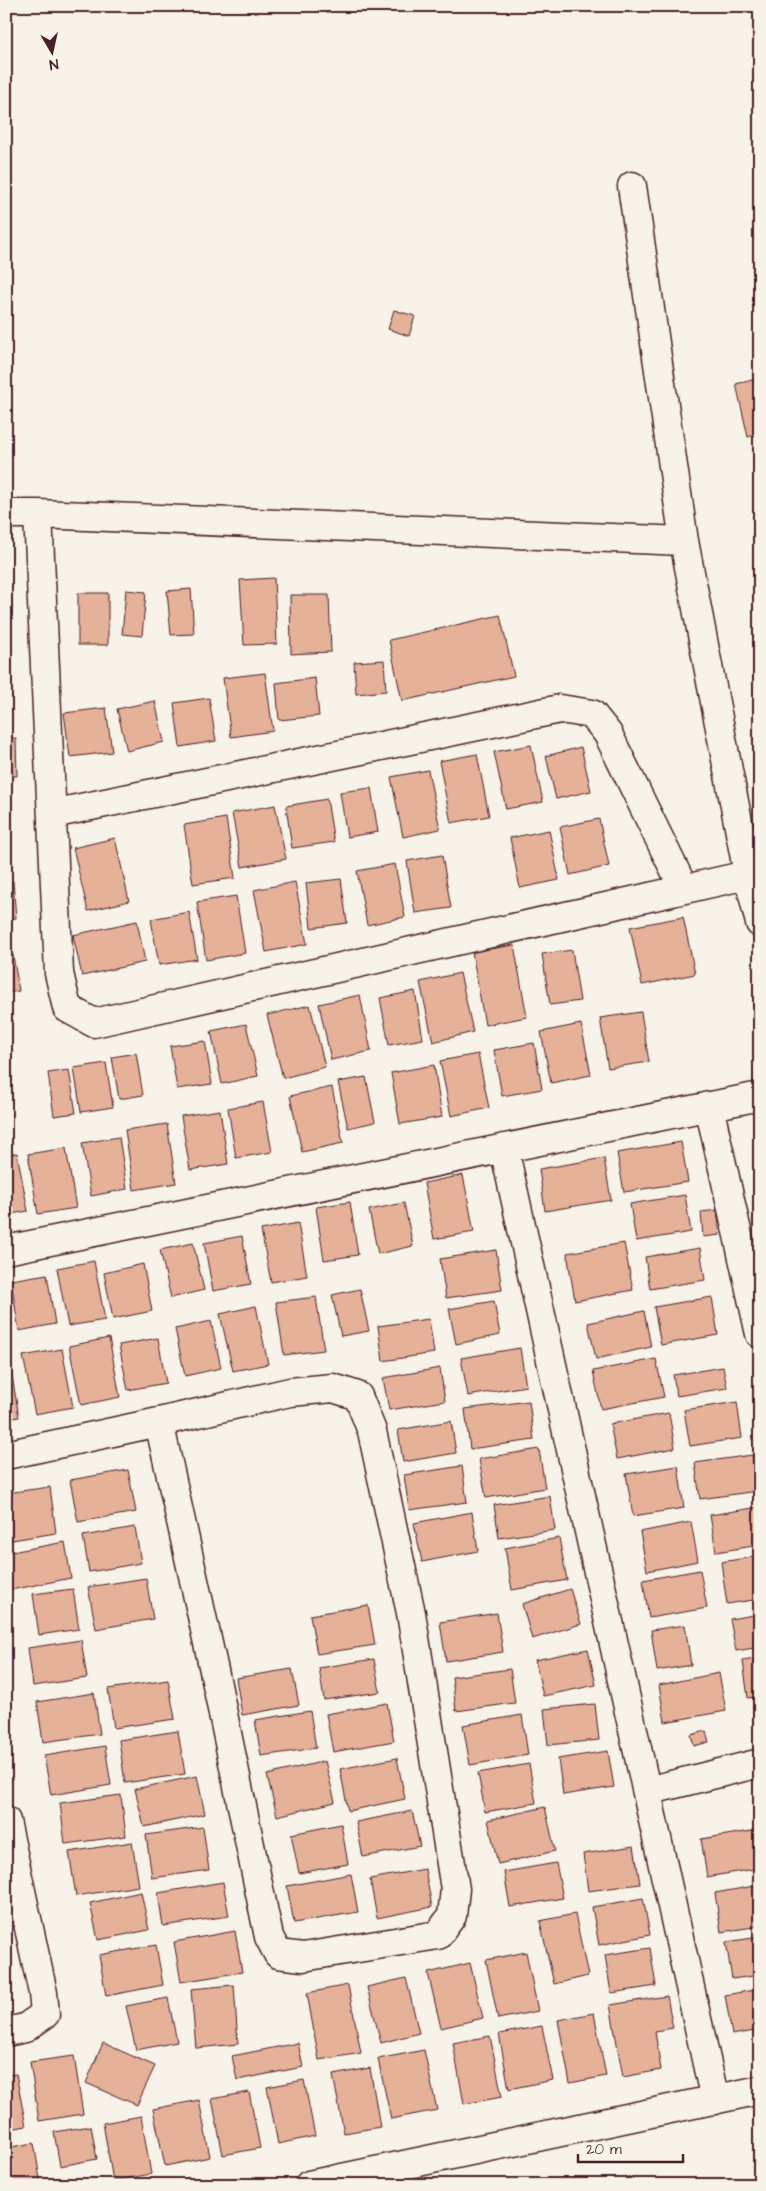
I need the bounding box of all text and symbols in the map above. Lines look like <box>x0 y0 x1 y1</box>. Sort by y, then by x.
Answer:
north arrow <box>28 28 78 78</box>
text: N <box>48 53 60 74</box>
scale bar <box>578 2131 684 2163</box>
text: 20 m <box>586 2139 622 2160</box>

